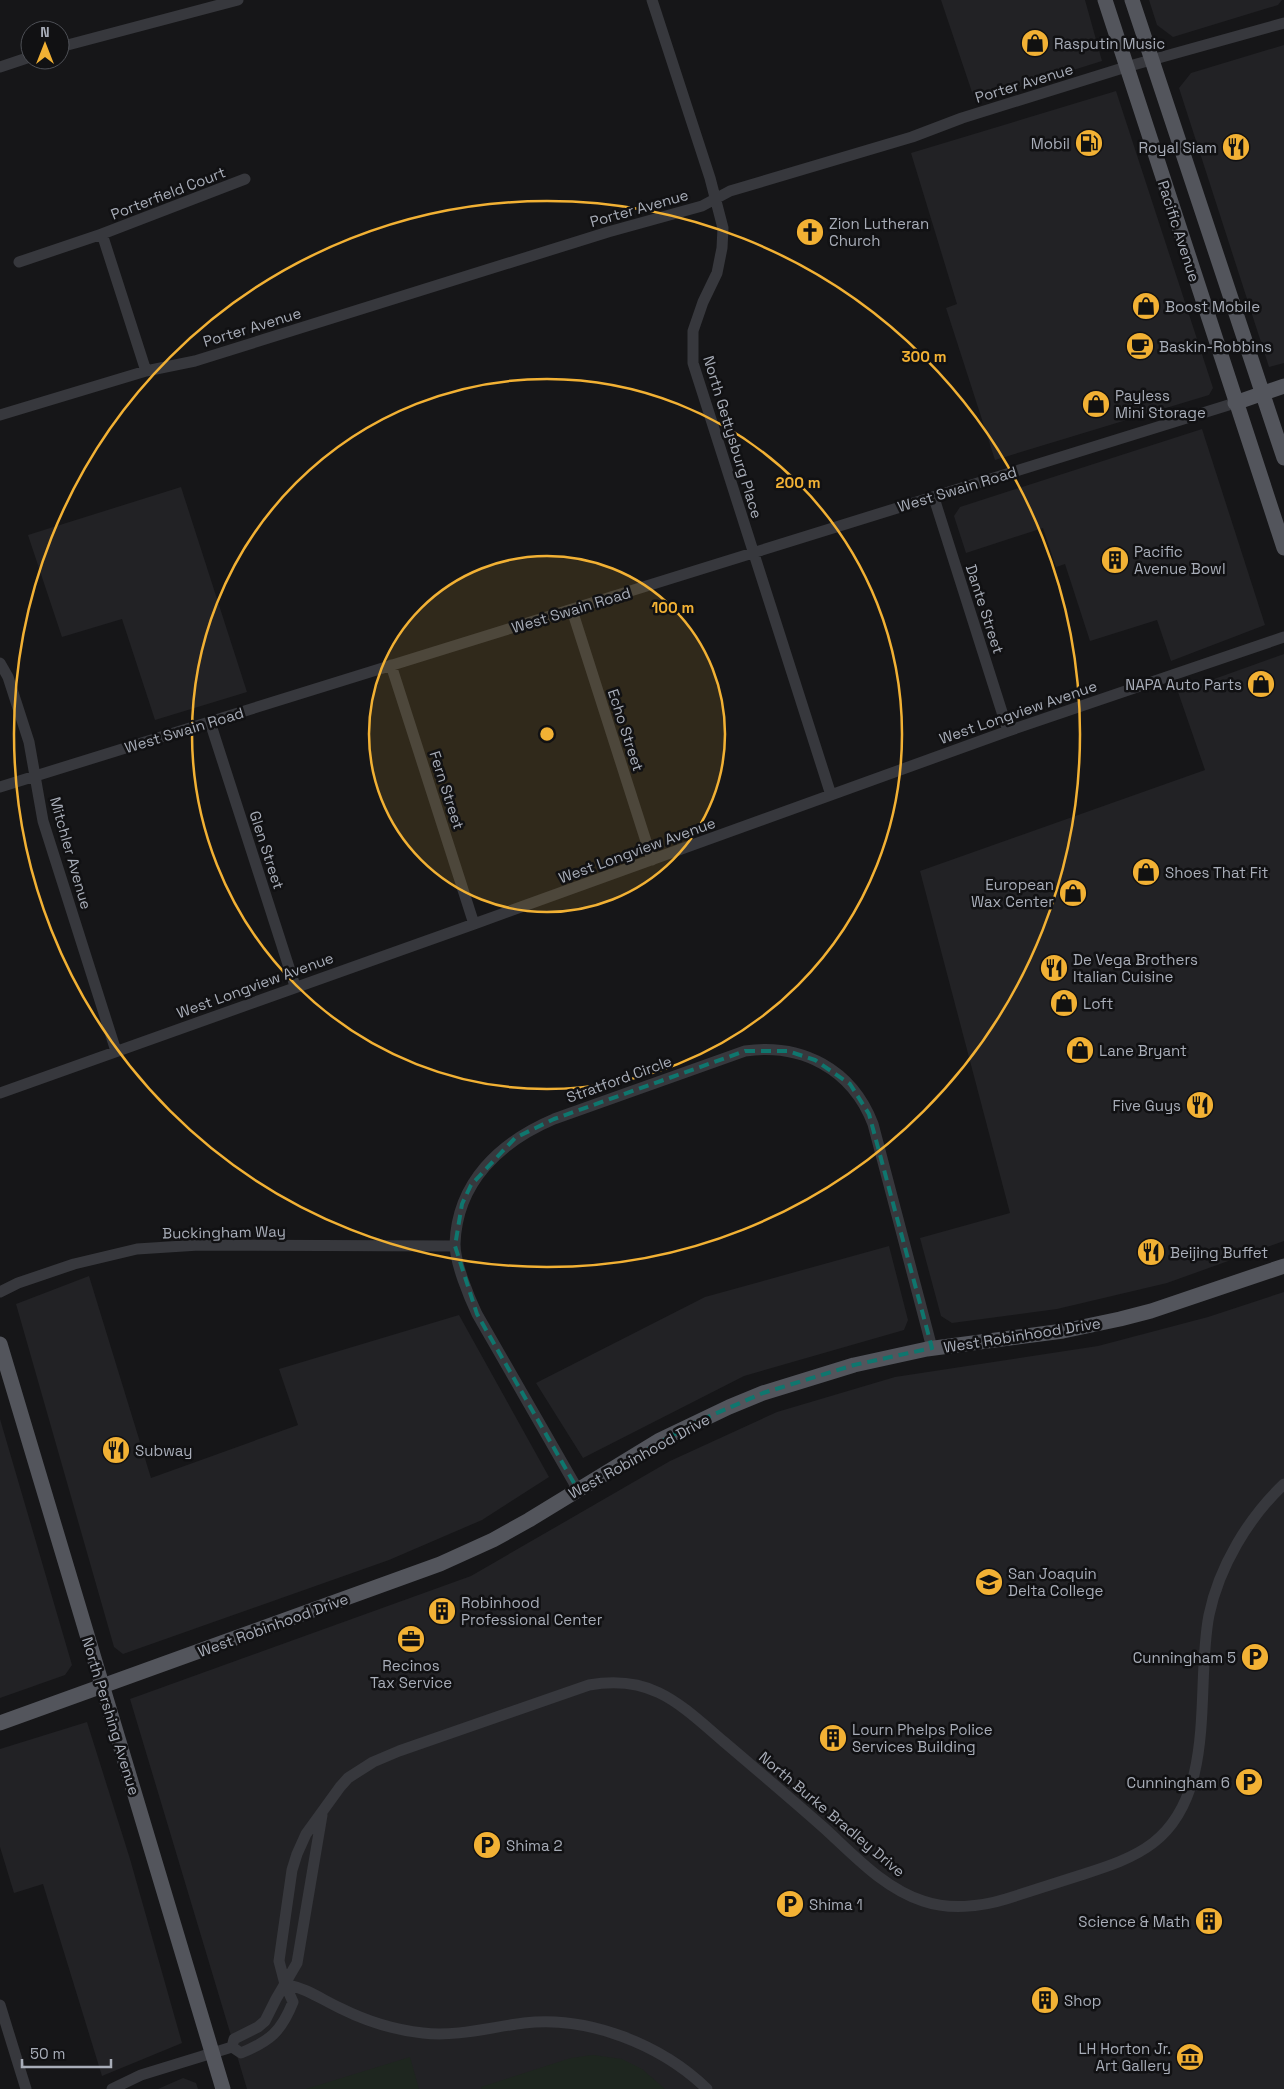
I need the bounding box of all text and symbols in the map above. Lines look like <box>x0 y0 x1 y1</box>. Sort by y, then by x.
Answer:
north arrow <box>20 20 70 70</box>
text: N <box>40 23 50 41</box>
shop icon: Rasputin Music <box>1020 28 1050 58</box>
place label: Rasputin Music <box>1054 34 1165 53</box>
street label: Porter Avenue <box>973 59 1075 107</box>
fuel station icon: Mobil <box>1074 128 1104 158</box>
restaurant icon: Royal Siam <box>1221 132 1251 162</box>
place label: Mobil <box>1031 134 1070 153</box>
place label: Royal Siam <box>1139 138 1217 157</box>
street label: Porterfield Court <box>108 162 228 224</box>
street label: Pacific Avenue <box>1154 178 1204 284</box>
street label: Porter Avenue <box>588 185 691 231</box>
place label: Zion Lutheran Church <box>829 214 929 250</box>
church icon: Zion Lutheran Church <box>795 217 825 247</box>
shop icon: Boost Mobile <box>1131 291 1161 321</box>
place label: Boost Mobile <box>1165 297 1260 316</box>
street label: Porter Avenue <box>201 303 303 351</box>
cafe icon: Baskin-Robbins <box>1125 331 1155 361</box>
place label: Baskin-Robbins <box>1159 337 1272 356</box>
text: 300 m <box>901 347 947 366</box>
street label: North Gettysburg Place <box>699 353 767 521</box>
place label: Payless Mini Storage <box>1115 386 1206 422</box>
shop icon: Payless Mini Storage <box>1081 389 1111 419</box>
street label: West Swain Road <box>895 462 1019 516</box>
text: 200 m <box>776 473 820 492</box>
place label: Pacific Avenue Bowl <box>1134 542 1226 578</box>
building icon: Pacific Avenue Bowl <box>1100 545 1130 575</box>
street label: Dante Street <box>962 562 1008 656</box>
street label: West Swain Road <box>509 583 633 637</box>
text: 100 m <box>652 598 694 617</box>
shop icon: NAPA Auto Parts <box>1246 669 1276 699</box>
place label: NAPA Auto Parts <box>1125 675 1242 694</box>
street label: West Longview Avenue <box>937 676 1100 748</box>
street label: Echo Street <box>604 686 648 774</box>
street label: West Swain Road <box>122 703 246 757</box>
centre of rings <box>538 725 556 743</box>
street label: Fern Street <box>425 748 469 832</box>
street label: Mitchler Avenue <box>46 794 96 912</box>
street label: Glen Street <box>245 808 289 892</box>
street label: West Longview Avenue <box>556 813 718 887</box>
shop icon: Shoes That Fit <box>1131 857 1161 887</box>
place label: Shoes That Fit <box>1165 863 1269 882</box>
place label: European Wax Center <box>971 875 1054 911</box>
shop icon: European Wax Center <box>1058 878 1088 908</box>
street label: West Longview Avenue <box>174 948 336 1022</box>
place label: De Vega Brothers Italian Cuisine <box>1073 950 1198 986</box>
restaurant icon: De Vega Brothers Italian Cuisine <box>1039 953 1069 983</box>
shop icon: Loft <box>1049 988 1079 1018</box>
place label: Loft <box>1083 994 1113 1013</box>
shop icon: Lane Bryant <box>1065 1035 1095 1065</box>
place label: Lane Bryant <box>1099 1041 1187 1060</box>
street label: Stratford Circle <box>564 1051 674 1107</box>
restaurant icon: Five Guys <box>1185 1090 1215 1120</box>
place label: Five Guys <box>1113 1096 1181 1115</box>
street label: Buckingham Way <box>162 1221 286 1243</box>
restaurant icon: Beijing Buffet <box>1136 1237 1166 1267</box>
place label: Beijing Buffet <box>1170 1243 1268 1262</box>
street label: West Robinhood Drive <box>942 1313 1102 1357</box>
street label: West Robinhood Drive <box>565 1409 713 1503</box>
restaurant icon: Subway <box>101 1435 131 1465</box>
place label: Subway <box>135 1441 192 1460</box>
place label: San Joaquin Delta College <box>1008 1564 1104 1600</box>
school or university icon: San Joaquin Delta College <box>974 1567 1004 1597</box>
street label: West Robinhood Drive <box>195 1589 351 1661</box>
place label: Robinhood Professional Center <box>461 1593 603 1629</box>
building icon: Robinhood Professional Center <box>427 1596 457 1626</box>
office icon: Recinos Tax Service <box>396 1624 426 1654</box>
street label: North Pershing Avenue <box>78 1635 144 1797</box>
parking icon: Cunningham 5 <box>1240 1642 1270 1672</box>
place label: Cunningham 5 <box>1133 1648 1236 1667</box>
place label: Recinos Tax Service <box>370 1656 452 1692</box>
place label: Lourn Phelps Police Services Building <box>852 1720 993 1756</box>
building icon: Lourn Phelps Police Services Building <box>818 1723 848 1753</box>
street label: North Burke Bradley Drive <box>755 1747 909 1881</box>
parking icon: Cunningham 6 <box>1234 1767 1264 1797</box>
place label: Cunningham 6 <box>1127 1773 1230 1792</box>
parking icon: Shima 2 <box>472 1830 502 1860</box>
place label: Shima 2 <box>506 1836 563 1855</box>
parking icon: Shima 1 <box>775 1889 805 1919</box>
place label: Shima 1 <box>809 1895 863 1914</box>
building icon: Science & Math <box>1194 1906 1224 1936</box>
place label: Science & Math <box>1078 1912 1190 1931</box>
building icon: Shop <box>1030 1985 1060 2015</box>
place label: Shop <box>1064 1991 1101 2010</box>
scale bar <box>22 2036 111 2068</box>
place label: LH Horton Jr. Art Gallery <box>1078 2039 1171 2075</box>
museum icon: LH Horton Jr. Art Gallery <box>1175 2042 1205 2072</box>
text: 50 m <box>30 2044 65 2063</box>

